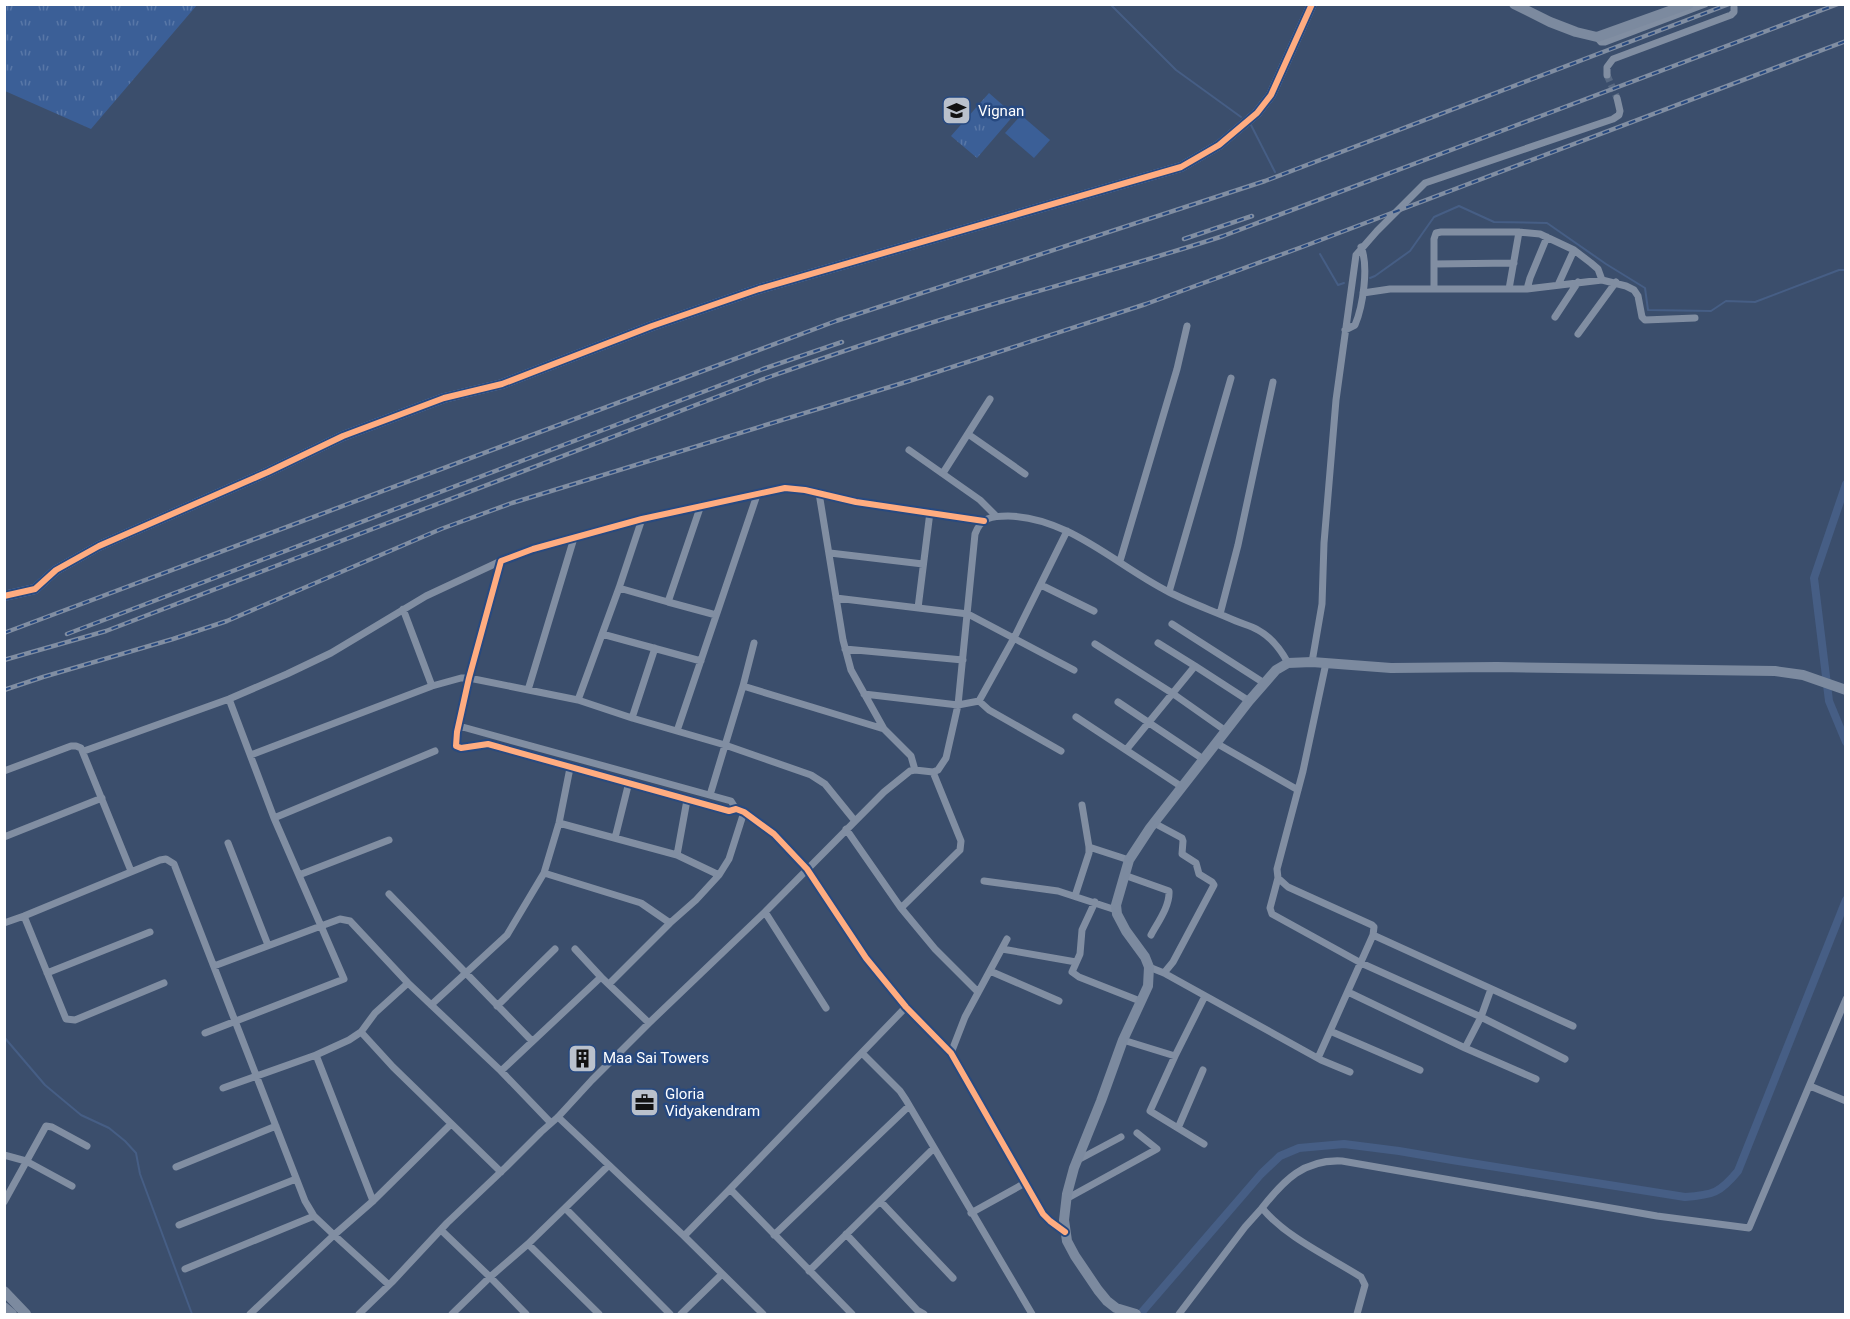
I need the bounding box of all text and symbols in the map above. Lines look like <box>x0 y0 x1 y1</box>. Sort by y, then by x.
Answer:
school or university icon: Vignan <box>941 95 973 127</box>
place label: Vignan <box>978 102 1024 120</box>
building icon: Maa Sai Towers <box>566 1042 598 1074</box>
place label: Maa Sai Towers <box>603 1049 709 1067</box>
place label: Gloria Vidyakendram <box>665 1085 760 1120</box>
office icon: Gloria Vidyakendram <box>628 1087 660 1119</box>

